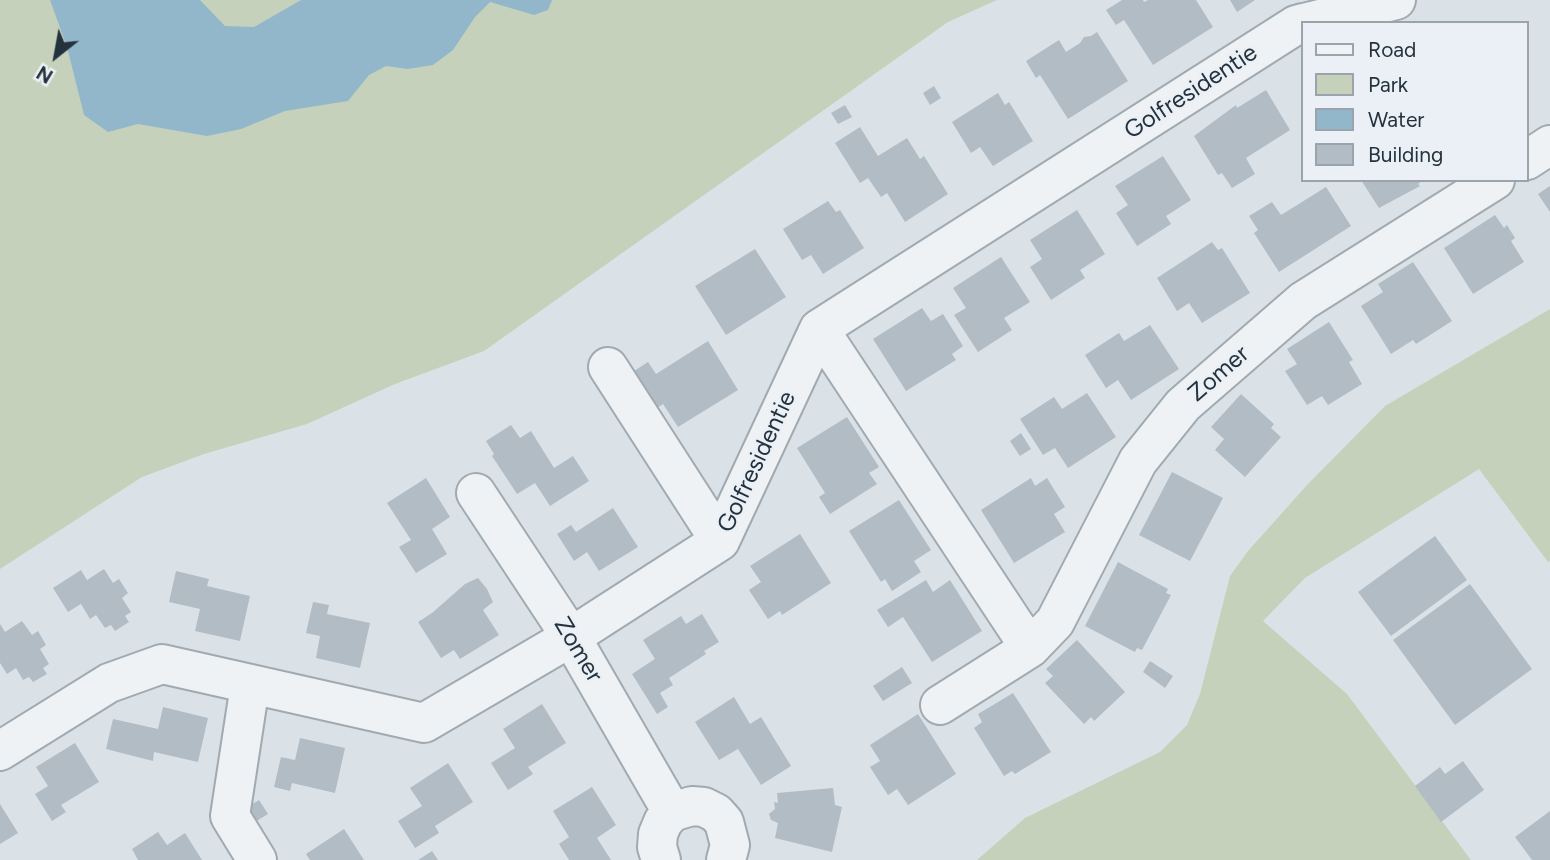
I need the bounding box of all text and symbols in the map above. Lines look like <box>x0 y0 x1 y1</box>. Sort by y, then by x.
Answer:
north arrow <box>21 21 91 91</box>
legend <box>1302 21 1529 182</box>
text: Road <box>1368 37 1416 62</box>
street label: Golfresidentie <box>1119 38 1263 146</box>
text: N <box>33 61 57 88</box>
text: Park <box>1368 72 1408 97</box>
text: Water <box>1368 107 1424 132</box>
text: Building <box>1368 142 1443 167</box>
street label: Zomer <box>1183 340 1255 408</box>
street label: Golfresidentie <box>712 387 802 537</box>
street label: Zomer <box>547 612 609 688</box>

